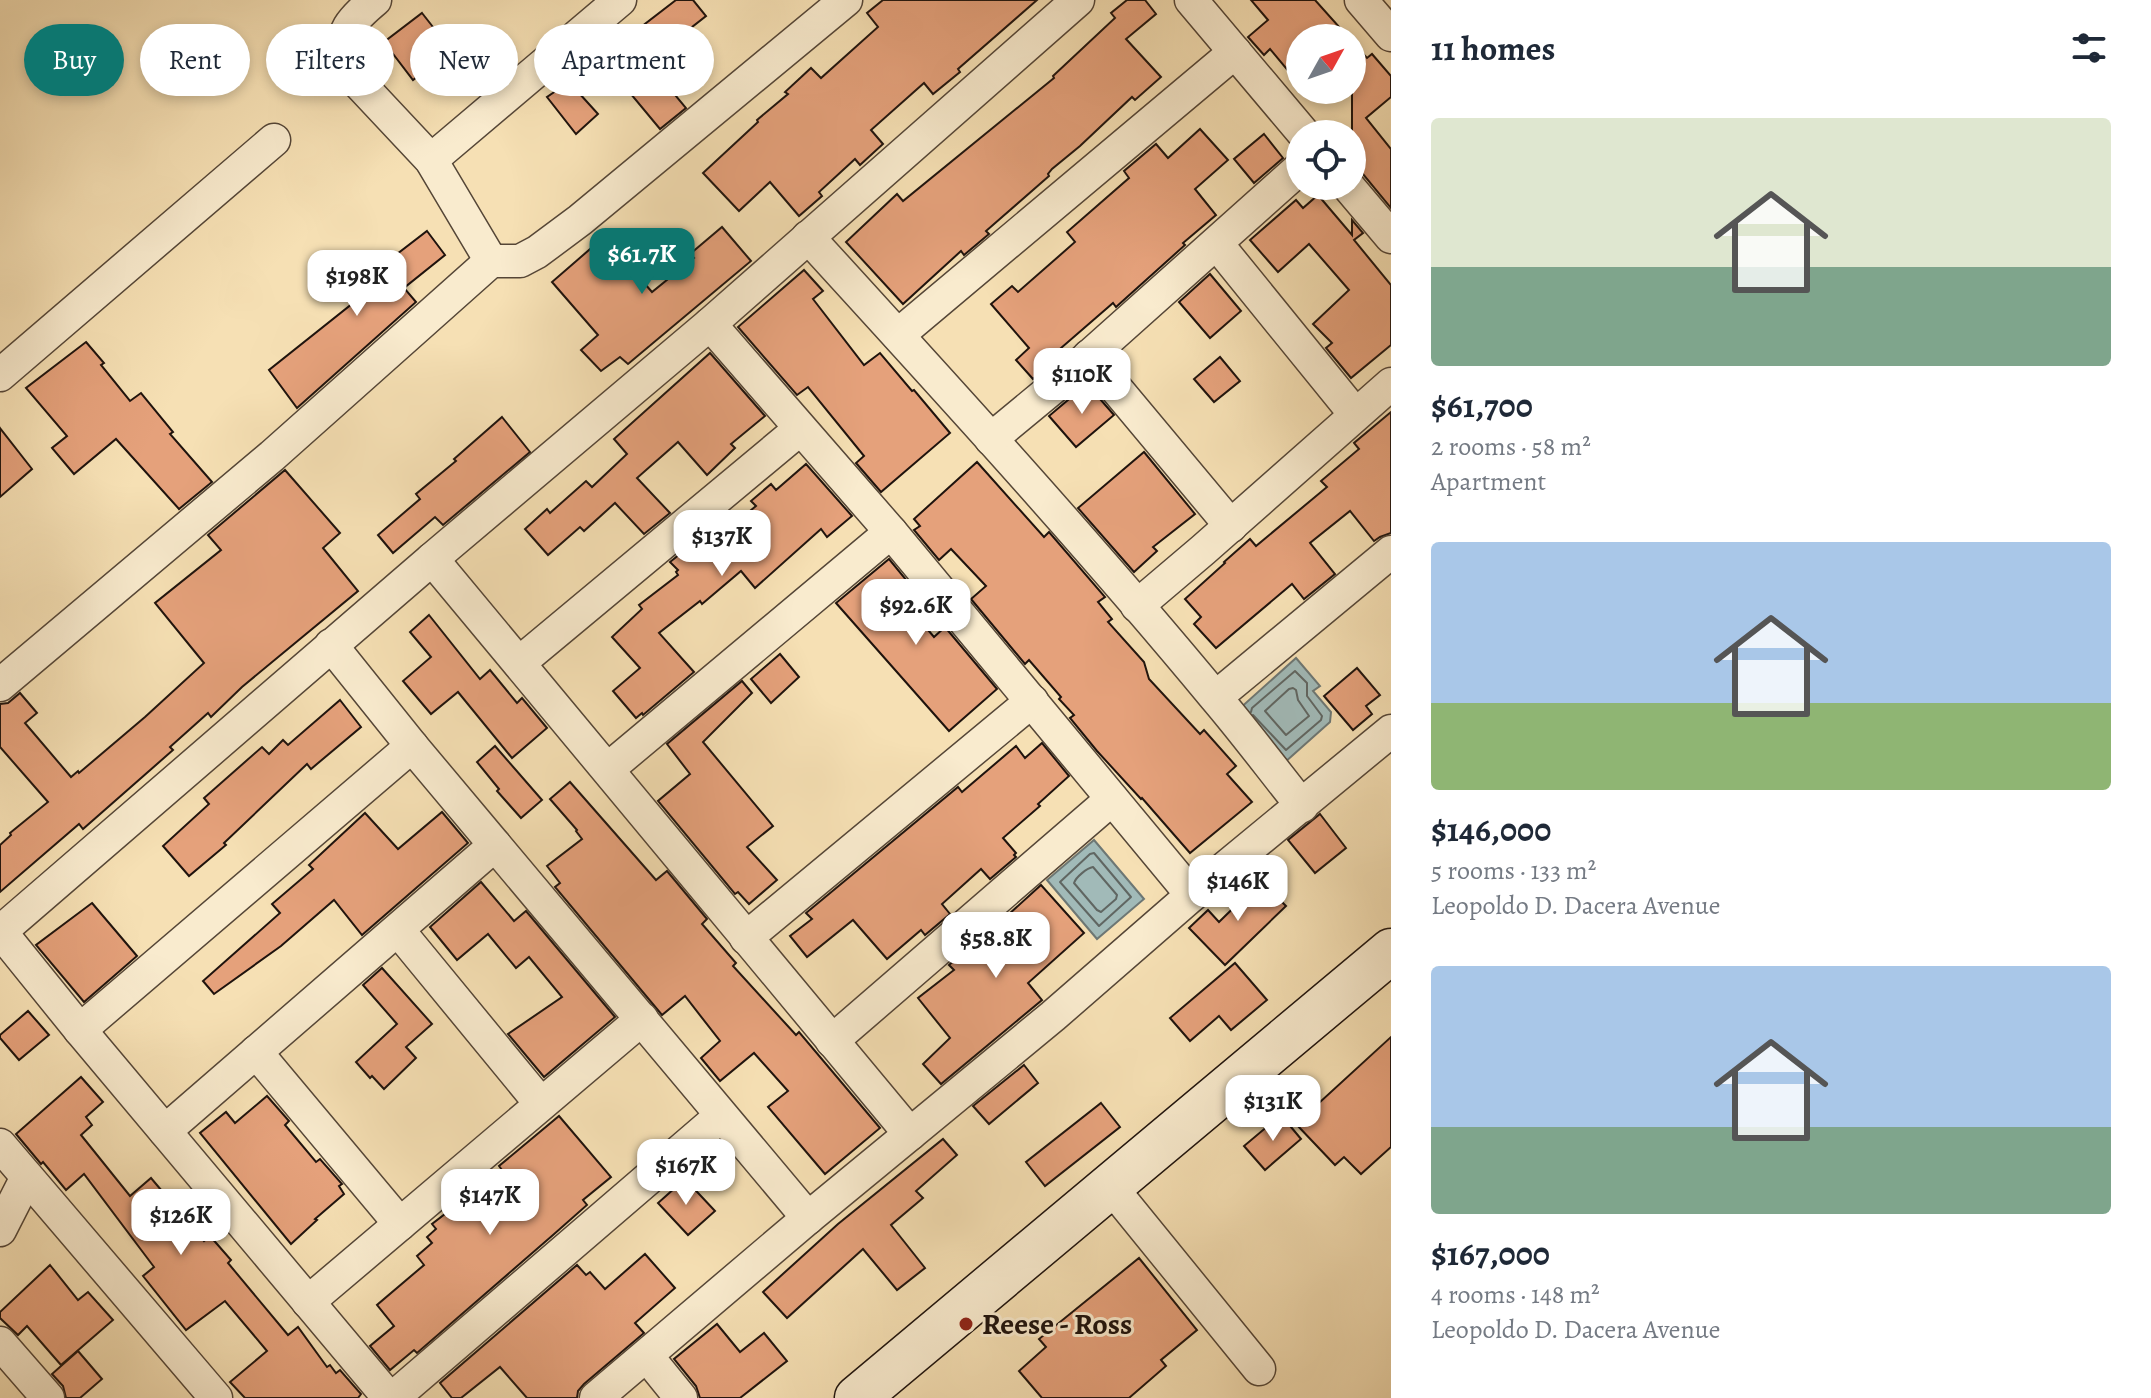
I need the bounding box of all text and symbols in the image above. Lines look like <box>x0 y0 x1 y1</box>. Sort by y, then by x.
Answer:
chip: Buy <box>24 24 124 96</box>
chip: Rent <box>140 24 250 96</box>
chip: Filters <box>266 24 394 96</box>
chip: New <box>410 24 518 96</box>
chip: Apartment <box>534 24 714 96</box>
north arrow <box>1286 24 1366 104</box>
map controls <box>1286 24 1366 200</box>
text: 11 homes <box>1431 25 1555 72</box>
icon: filters <box>2067 26 2111 70</box>
button: locate <box>1286 120 1366 200</box>
icon: home <box>1699 170 1843 314</box>
pin: $61.7K <box>577 228 707 296</box>
text: $61.7K <box>608 236 676 271</box>
pin: $198K <box>301 250 413 318</box>
text: $198K <box>325 258 389 293</box>
pin: $110K <box>1026 348 1138 416</box>
text: $110K <box>1052 356 1112 391</box>
text: $61,700 <box>1431 382 1533 429</box>
text: 2 rooms · 58 m² <box>1431 429 1591 464</box>
text: Apartment <box>1431 464 1546 499</box>
pin: $137K <box>666 510 778 578</box>
text: $137K <box>692 518 752 553</box>
pin: $92.6K <box>851 579 981 647</box>
text: $92.6K <box>879 587 953 622</box>
icon: home <box>1699 594 1843 738</box>
text: $146,000 <box>1431 806 1551 853</box>
text: 5 rooms · 133 m² <box>1431 853 1596 888</box>
pin: $146K <box>1182 855 1294 923</box>
text: $146K <box>1207 863 1269 898</box>
text: Leopoldo D. Dacera Avenue <box>1431 888 1720 923</box>
pin: $58.8K <box>931 912 1061 980</box>
text: $58.8K <box>960 920 1032 955</box>
icon: home <box>1699 1018 1843 1162</box>
pin: $131K <box>1217 1075 1329 1143</box>
text: $131K <box>1244 1083 1303 1118</box>
pin: $167K <box>630 1139 742 1207</box>
text: $167K <box>655 1147 717 1182</box>
pin: $147K <box>434 1169 546 1237</box>
text: $147K <box>459 1177 521 1212</box>
pin: $126K <box>125 1189 237 1257</box>
text: $126K <box>149 1197 213 1232</box>
text: $167,000 <box>1431 1230 1550 1277</box>
text: 4 rooms · 148 m² <box>1431 1277 1600 1312</box>
place label: Reese - Ross <box>982 1304 1132 1344</box>
text: Leopoldo D. Dacera Avenue <box>1431 1312 1720 1347</box>
marker: Reese - Ross <box>957 1315 975 1333</box>

